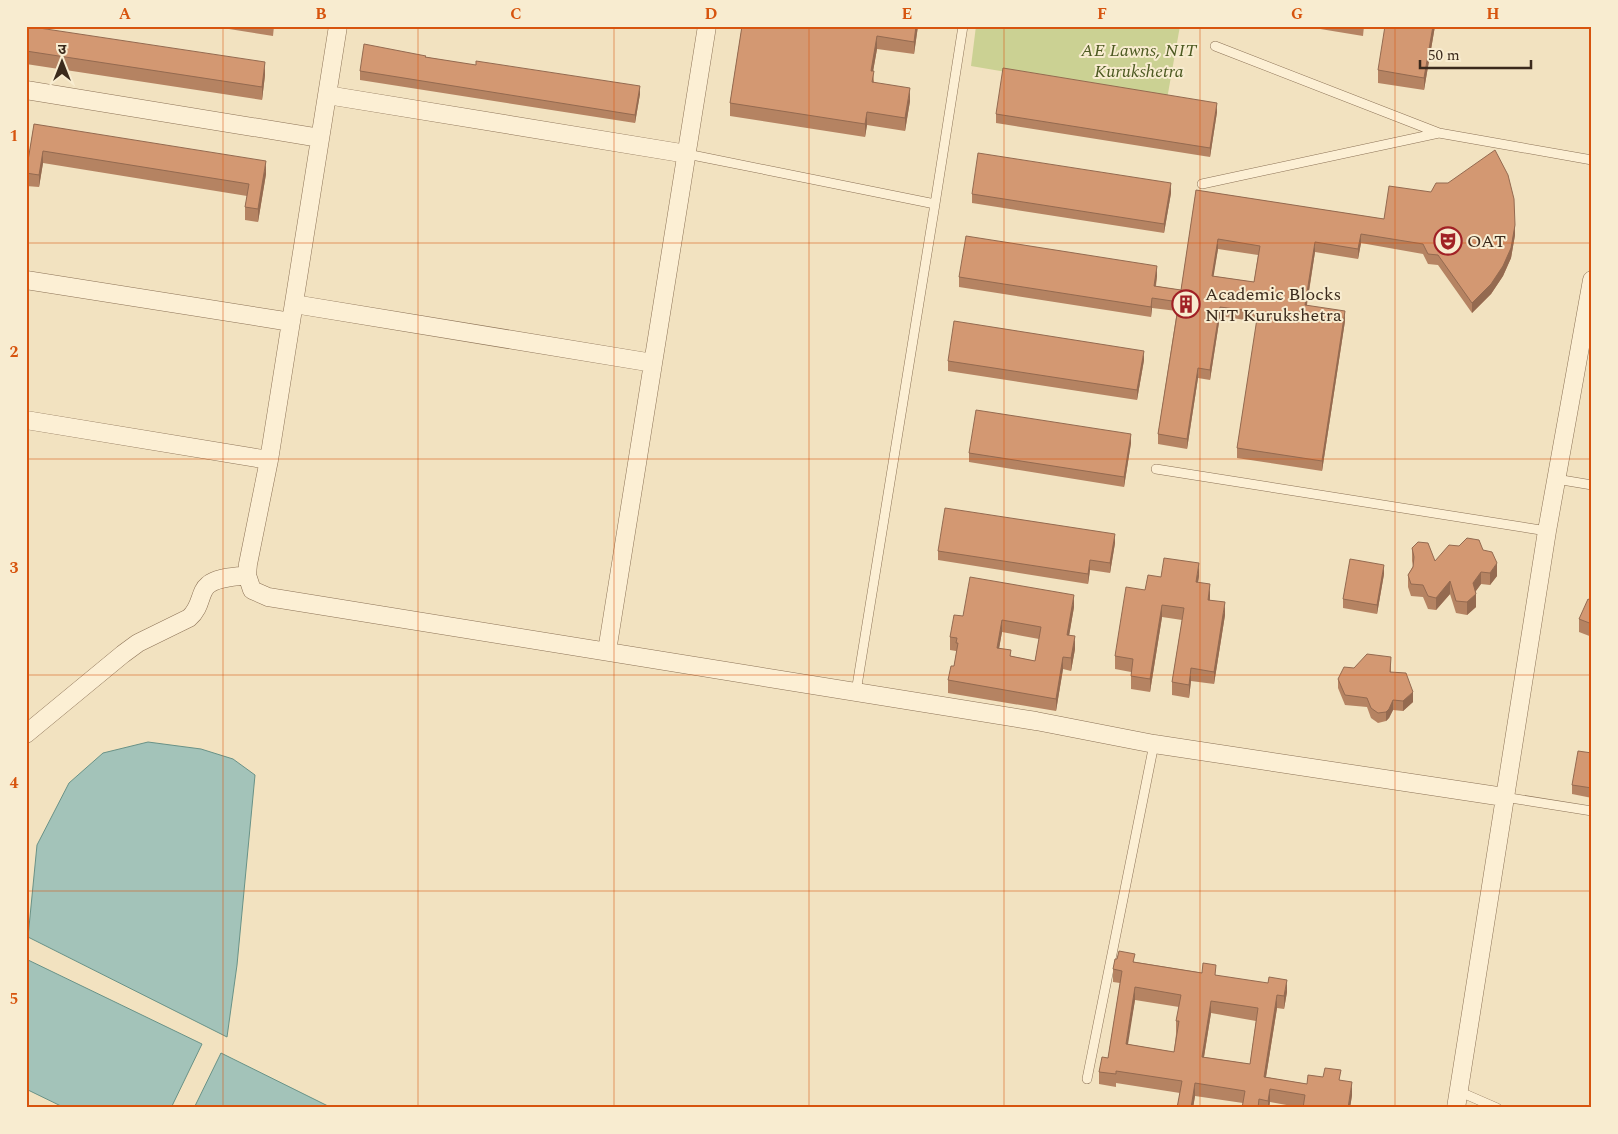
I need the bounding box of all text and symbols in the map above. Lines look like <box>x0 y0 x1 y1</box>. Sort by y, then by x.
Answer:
text: A <box>119 2 132 26</box>
text: B <box>315 2 327 26</box>
text: C <box>510 2 522 26</box>
text: D <box>705 2 718 26</box>
text: E <box>902 2 912 26</box>
text: F <box>1097 2 1107 26</box>
text: G <box>1291 2 1303 26</box>
text: H <box>1486 2 1500 26</box>
park label: AE Lawns, NIT Kurukshetra <box>1080 37 1197 85</box>
north arrow <box>38 38 88 88</box>
scale bar <box>1420 38 1532 70</box>
text: उ <box>58 39 67 60</box>
text: 50 m <box>1428 44 1460 67</box>
text: 1 <box>10 124 18 148</box>
theatre icon: OAT <box>1433 226 1463 256</box>
place label: OAT <box>1467 228 1506 255</box>
place label: Academic Blocks NIT Kurukshetra <box>1205 281 1342 329</box>
building icon: Academic Blocks NIT Kurukshetra <box>1171 289 1201 319</box>
text: 2 <box>10 340 19 364</box>
text: 3 <box>10 556 19 580</box>
text: 4 <box>10 771 19 795</box>
text: 5 <box>10 987 18 1011</box>

